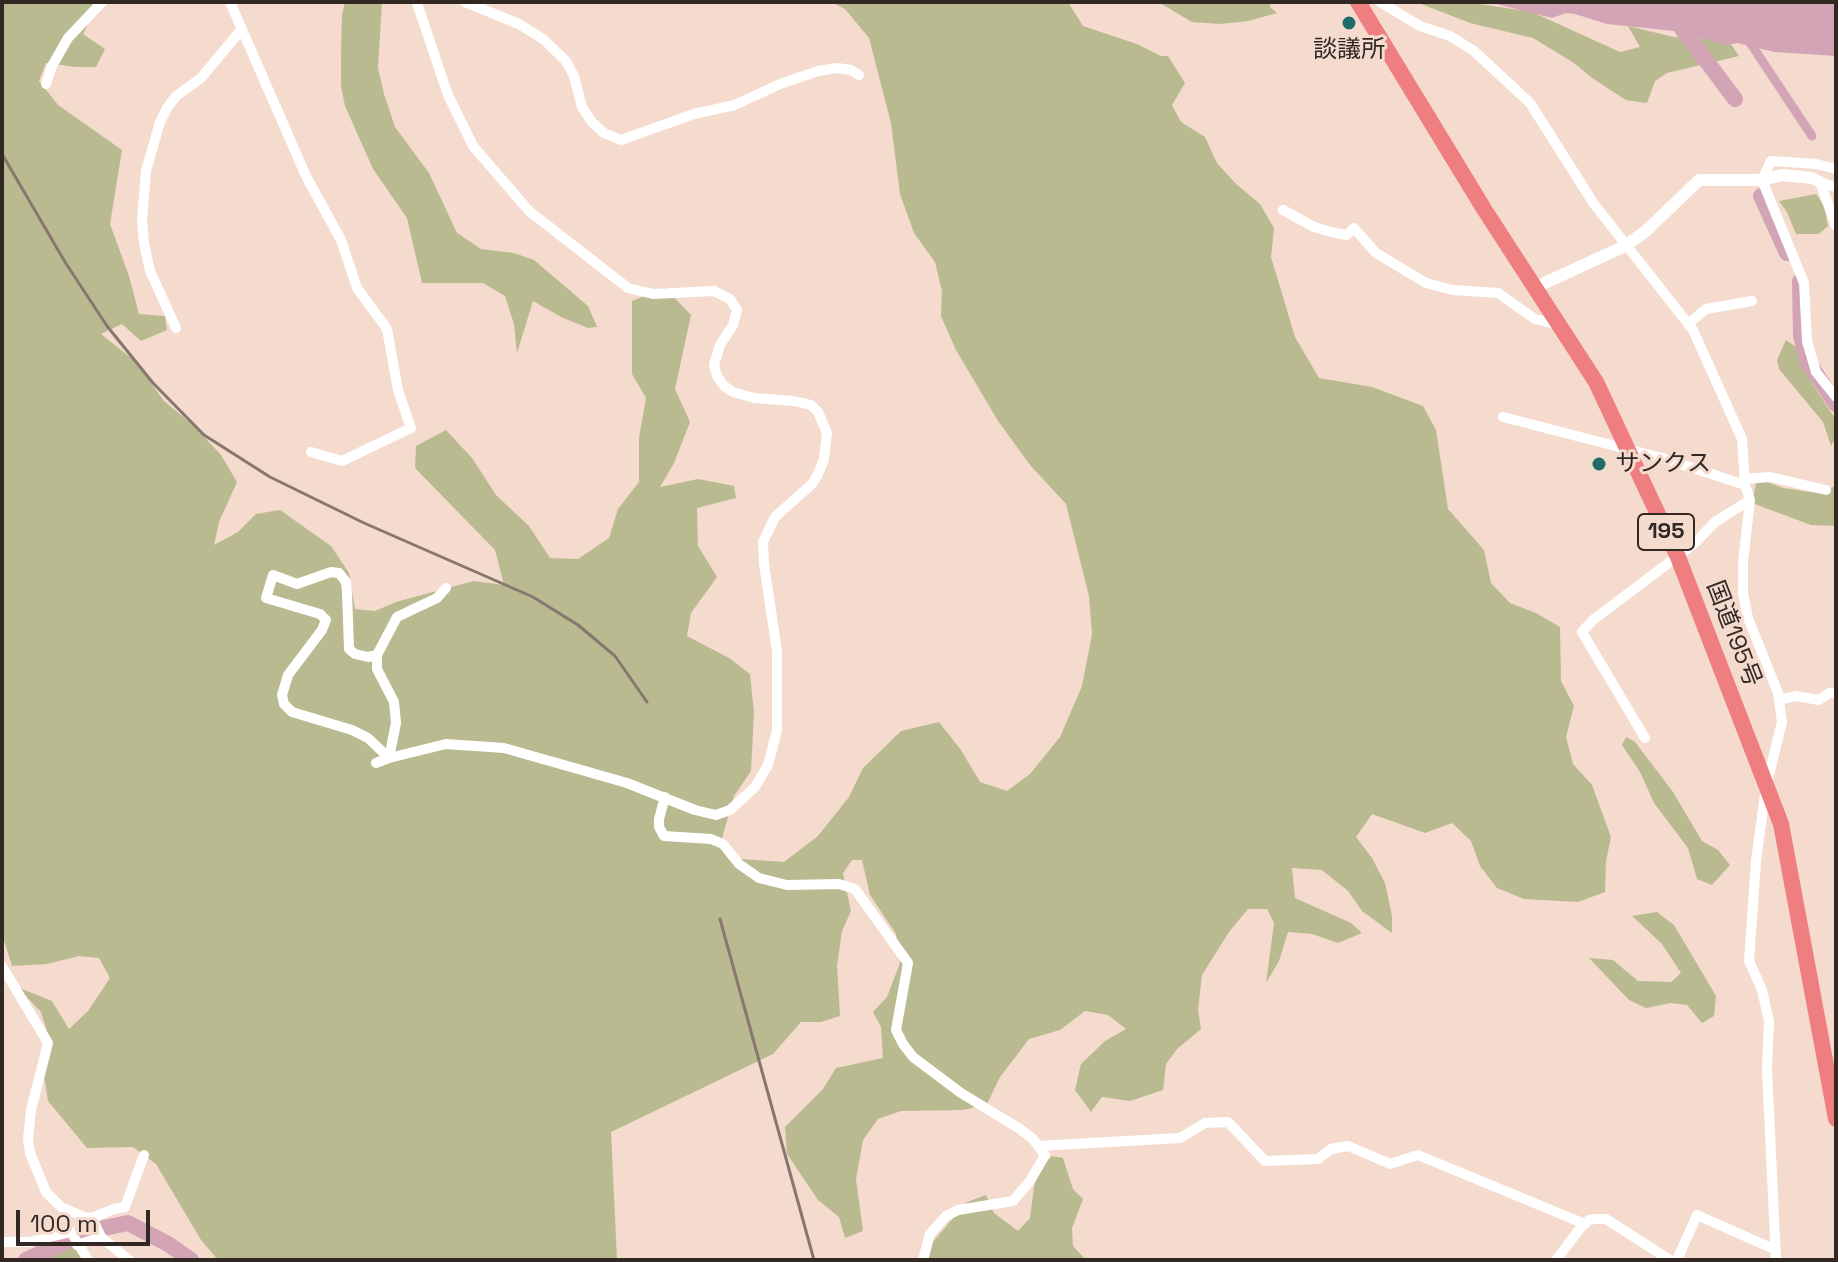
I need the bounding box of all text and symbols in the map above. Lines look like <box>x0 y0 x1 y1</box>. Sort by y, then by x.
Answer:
marker: 談議所 <box>1340 14 1358 32</box>
place label: 談議所 <box>1313 36 1385 64</box>
place label: サンクス <box>1615 450 1711 478</box>
marker: サンクス <box>1590 455 1608 473</box>
road number: 195 <box>1638 514 1694 550</box>
street label: 国道195号 <box>1700 577 1766 691</box>
scale bar <box>20 1194 154 1244</box>
text: 100 m <box>30 1208 98 1239</box>

